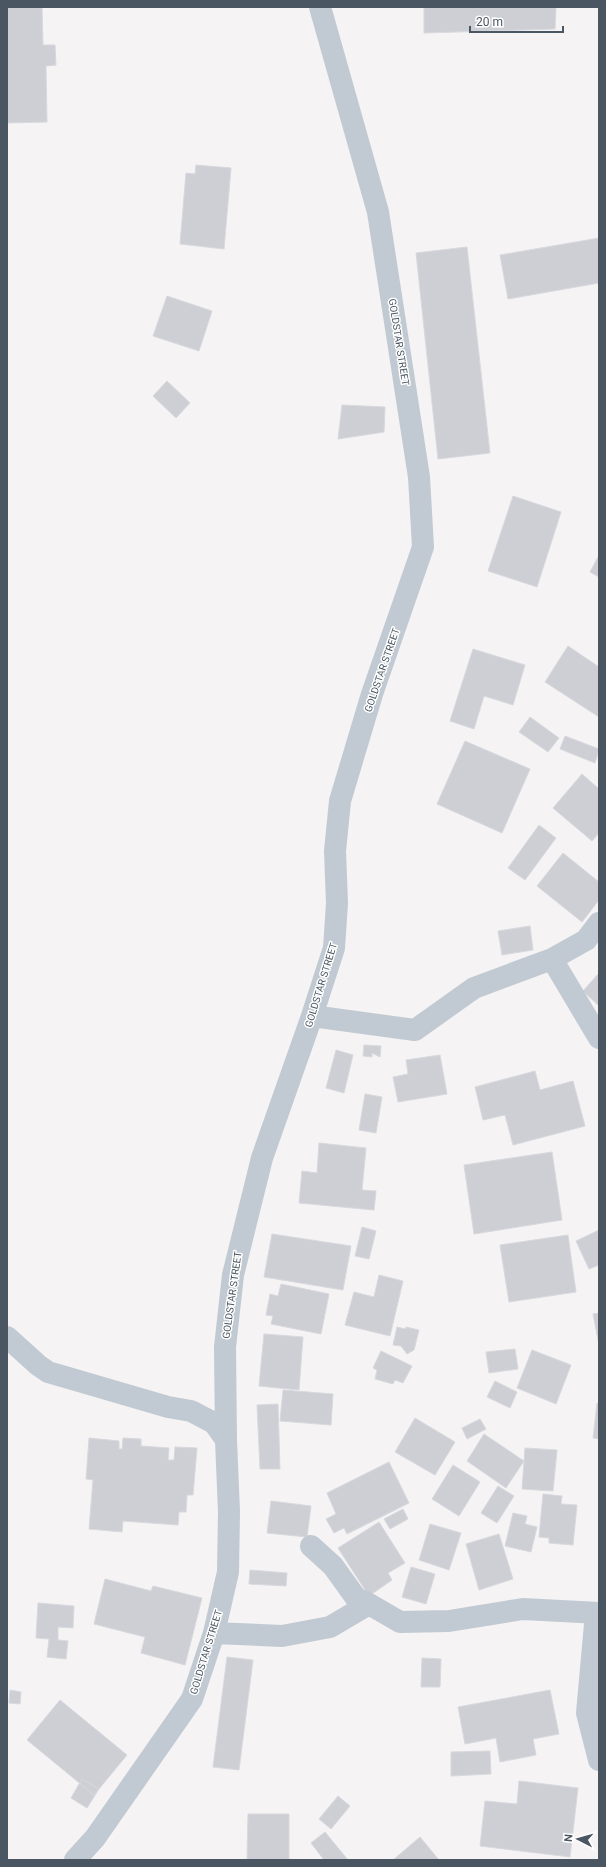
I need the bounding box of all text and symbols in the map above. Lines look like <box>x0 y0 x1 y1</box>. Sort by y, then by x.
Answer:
scale bar <box>470 8 563 34</box>
text: 20 m <box>476 15 503 29</box>
street label: GOLDSTAR STREET <box>387 298 411 386</box>
street label: GOLDSTAR STREET <box>363 627 402 713</box>
street label: GOLDSTAR STREET <box>303 941 339 1029</box>
street label: GOLDSTAR STREET <box>220 1251 244 1339</box>
street label: GOLDSTAR STREET <box>188 1608 224 1696</box>
north arrow <box>558 1819 598 1859</box>
text: N <box>562 1833 575 1843</box>

